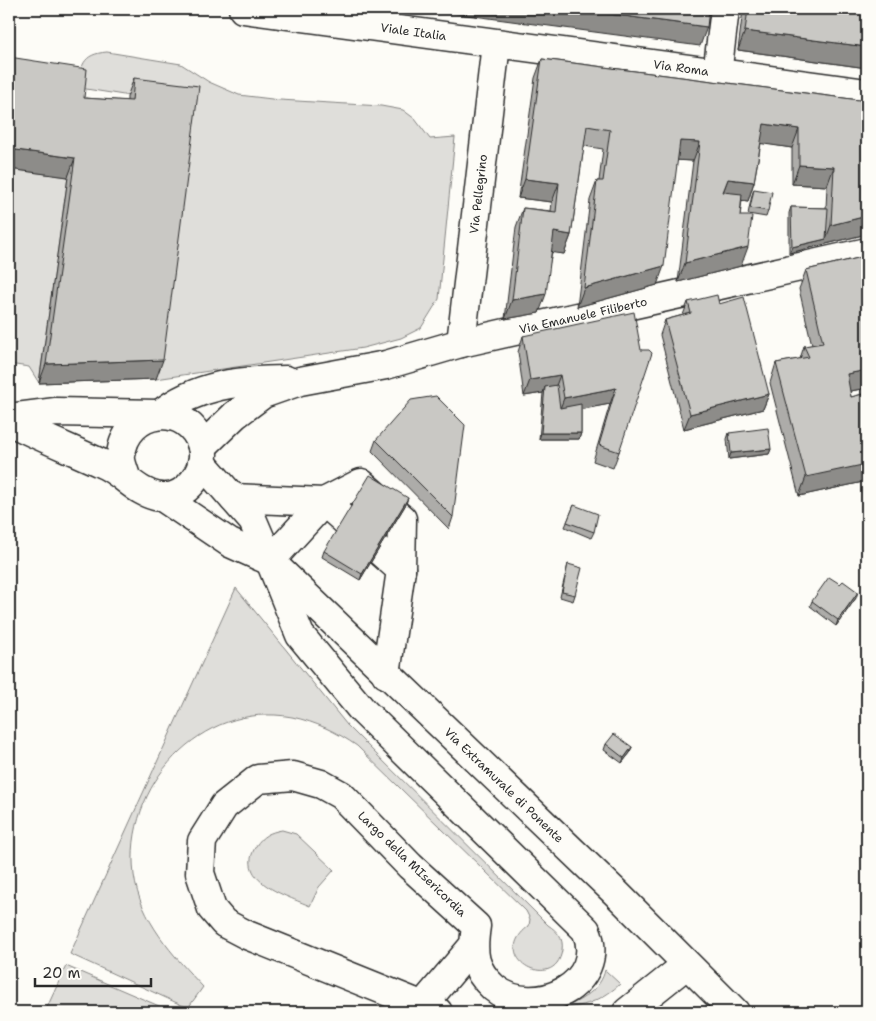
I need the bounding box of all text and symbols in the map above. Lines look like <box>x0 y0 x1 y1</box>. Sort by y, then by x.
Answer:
street label: Viale Italia <box>380 20 448 44</box>
street label: Via Roma <box>652 56 710 80</box>
street label: Via Pellegrino <box>466 153 491 235</box>
street label: Via Emanuele Filiberto <box>518 293 649 338</box>
street label: Via Extramurale di Ponente <box>441 724 567 847</box>
street label: Largo della MIsericordia <box>354 808 470 921</box>
scale bar <box>35 956 151 988</box>
text: 20 m <box>42 963 81 983</box>

